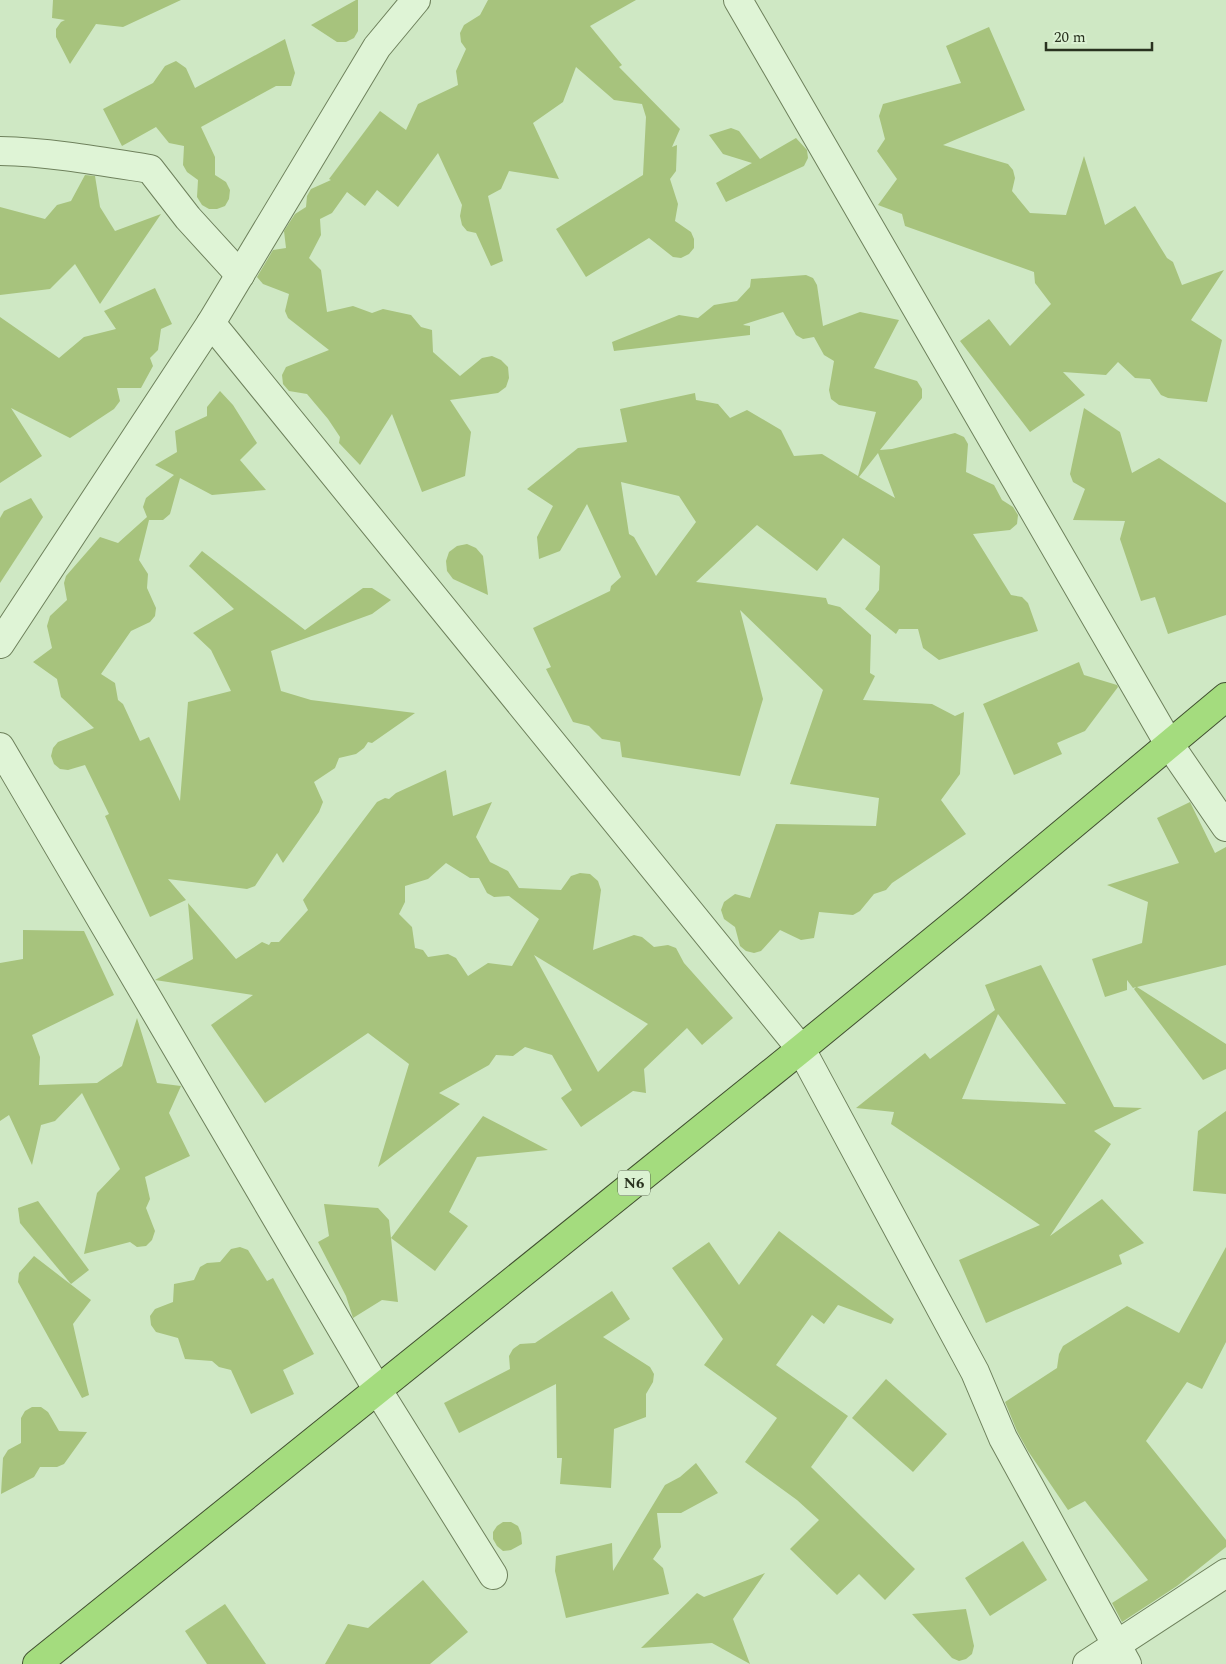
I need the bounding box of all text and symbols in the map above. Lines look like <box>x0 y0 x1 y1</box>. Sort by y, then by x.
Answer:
scale bar <box>1046 20 1152 52</box>
text: 20 m <box>1054 26 1086 49</box>
road number: N6 <box>618 1170 650 1196</box>

